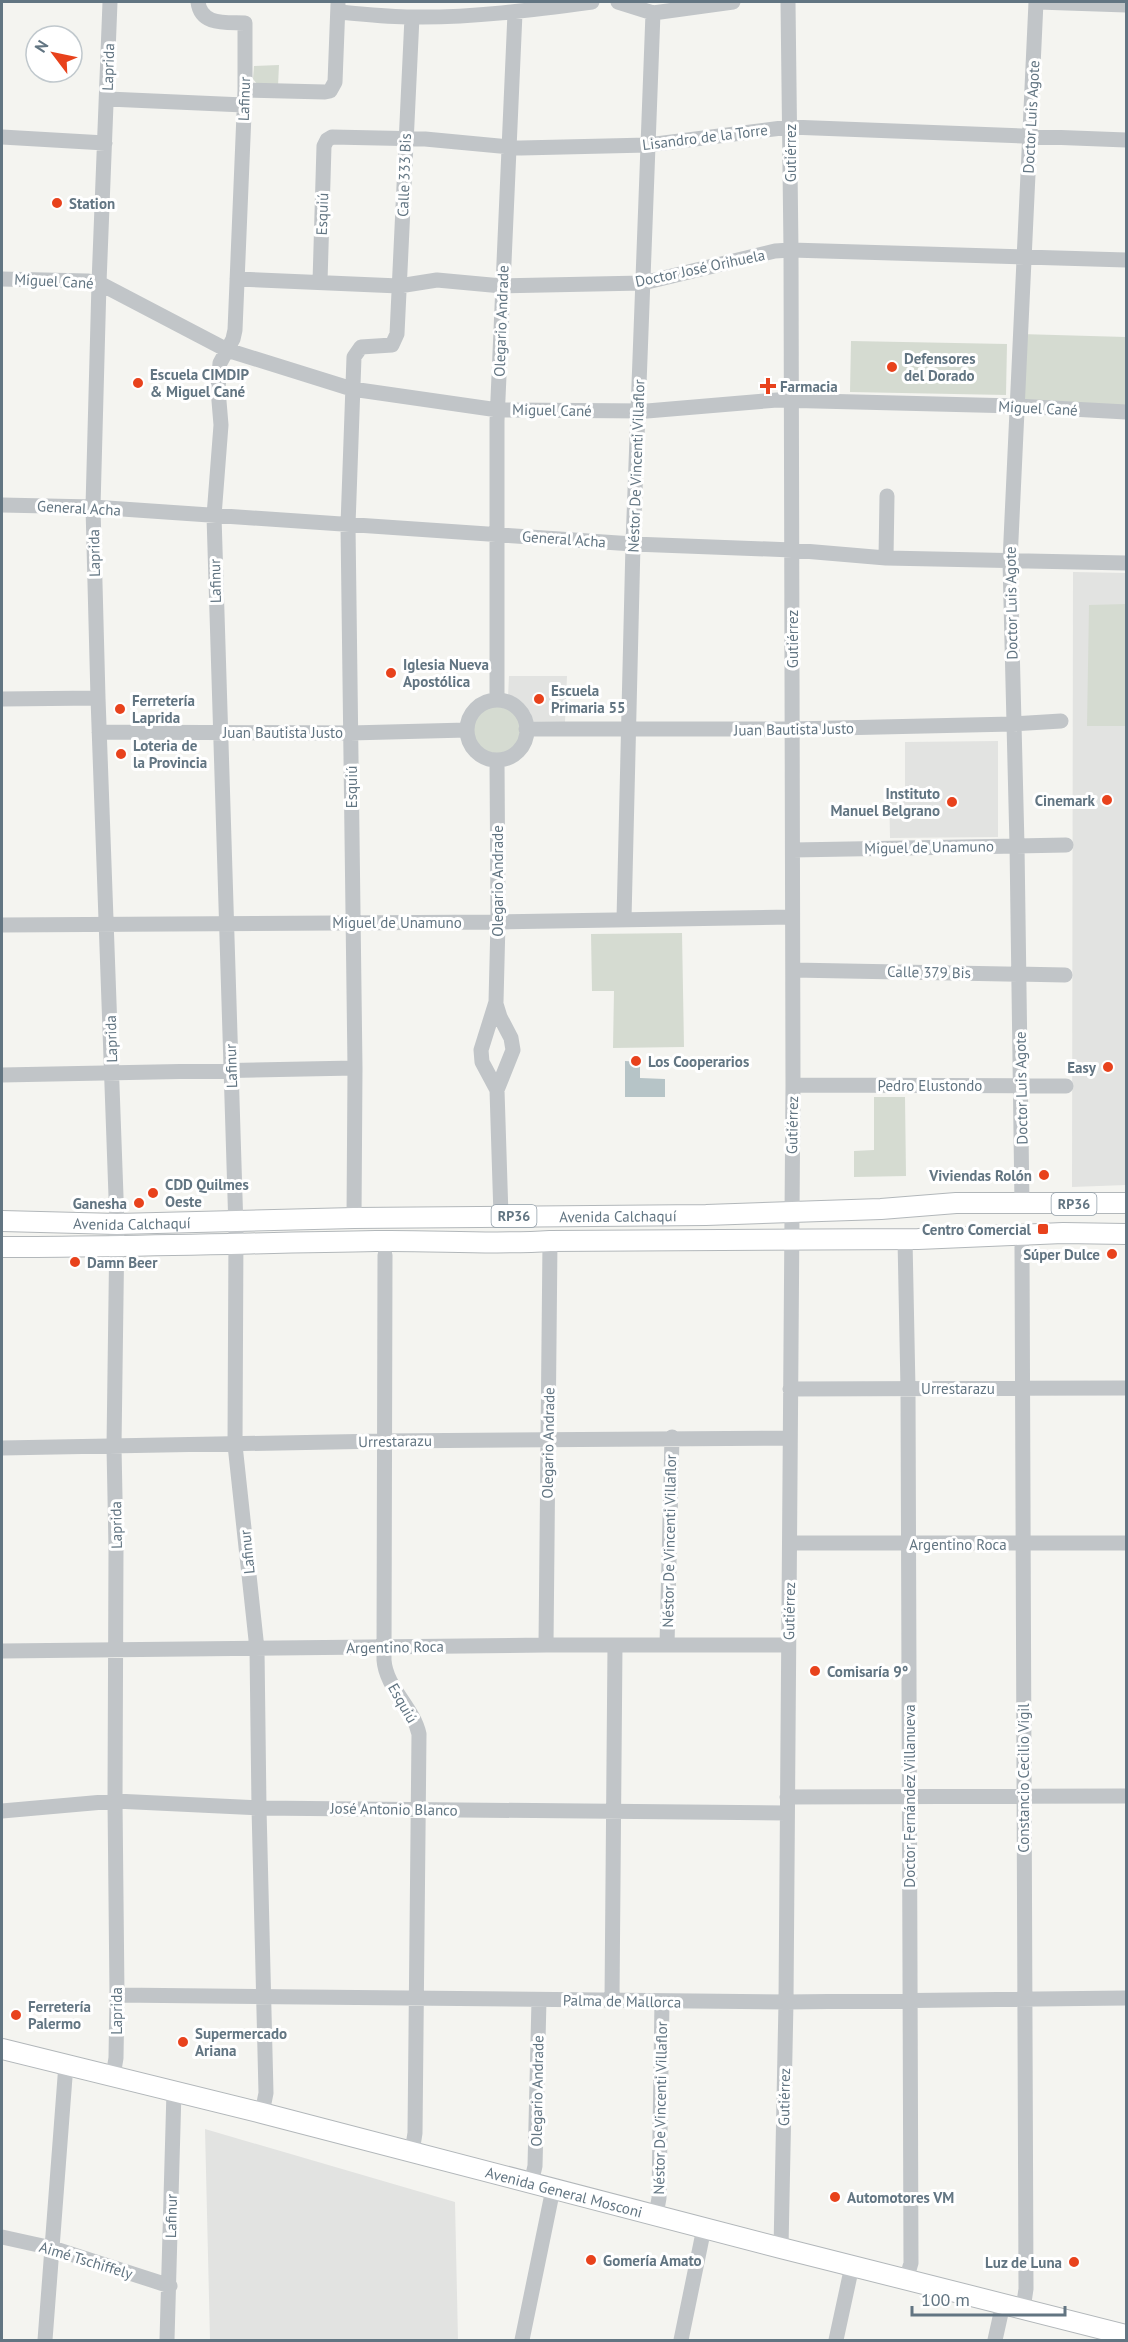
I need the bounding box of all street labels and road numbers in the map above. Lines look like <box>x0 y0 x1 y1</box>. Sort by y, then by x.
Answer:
street label: Laprida <box>98 43 118 91</box>
street label: Doctor Luis Agote <box>1019 60 1043 174</box>
street label: Lafinur <box>234 76 254 122</box>
street label: Lisandro de la Torre <box>641 120 769 154</box>
street label: Gutiérrez <box>781 124 800 182</box>
street label: Calle 333 Bis <box>393 133 415 217</box>
street label: Esquiú <box>312 192 332 236</box>
street label: Doctor José Orihuela <box>633 245 767 291</box>
street label: Olegario Andrade <box>490 265 512 377</box>
street label: Miguel Cané <box>14 269 94 293</box>
street label: Néstor De Vincenti Villaflor <box>623 379 649 553</box>
street label: Miguel Cané <box>998 396 1078 420</box>
street label: Miguel Cané <box>512 400 592 420</box>
street label: General Acha <box>37 496 121 520</box>
street label: General Acha <box>521 527 607 551</box>
street label: Laprida <box>84 529 104 577</box>
street label: Doctor Luis Agote <box>1001 546 1021 660</box>
street label: Lafinur <box>205 559 225 603</box>
street label: Gutiérrez <box>783 610 802 668</box>
street label: Juan Bautista Justo <box>733 718 854 740</box>
street label: Juan Bautista Justo <box>222 723 343 742</box>
street label: Esquiú <box>342 766 361 808</box>
street label: Olegario Andrade <box>488 825 507 937</box>
street label: Miguel de Unamuno <box>864 836 994 858</box>
street label: Miguel de Unamuno <box>332 913 462 932</box>
street label: Calle 379 Bis <box>887 962 971 982</box>
street label: Laprida <box>101 1015 121 1063</box>
street label: Doctor Luis Agote <box>1011 1031 1031 1145</box>
street label: Lafinur <box>221 1043 241 1089</box>
street label: Pedro Elustondo <box>878 1076 982 1095</box>
street label: Gutiérrez <box>782 1096 802 1154</box>
road number: RP36 <box>1052 1193 1096 1215</box>
road number: RP36 <box>492 1205 536 1227</box>
street label: Avenida Calchaquí <box>559 1206 677 1226</box>
street label: Avenida Calchaquí <box>73 1213 191 1234</box>
street label: Urrestarazu <box>921 1379 995 1398</box>
street label: Olegario Andrade <box>538 1387 558 1499</box>
street label: Urrestarazu <box>358 1431 432 1451</box>
street label: Néstor De Vincenti Villaflor <box>658 1454 680 1628</box>
street label: Laprida <box>106 1501 126 1549</box>
street label: Lafinur <box>235 1529 259 1575</box>
street label: Argentino Roca <box>909 1535 1007 1554</box>
street label: Gutiérrez <box>779 1582 799 1640</box>
street label: Argentino Roca <box>346 1637 444 1657</box>
street label: Esquiú <box>384 1680 422 1726</box>
street label: Constancio Cecilio Vigil <box>1014 1703 1033 1853</box>
street label: Doctor Fernández Villanueva <box>900 1704 919 1888</box>
street label: José Antonio Blanco <box>329 1798 458 1820</box>
street label: Laprida <box>107 1987 126 2035</box>
street label: Palma de Mallorca <box>563 1990 681 2012</box>
street label: Néstor De Vincenti Villaflor <box>649 2021 671 2195</box>
street label: Olegario Andrade <box>527 2035 547 2147</box>
street label: Gutiérrez <box>774 2068 794 2126</box>
street label: Avenida General Mosconi <box>484 2162 645 2221</box>
street label: Lafinur <box>161 2194 181 2238</box>
street label: Aimé Tschiffely <box>37 2237 135 2283</box>

